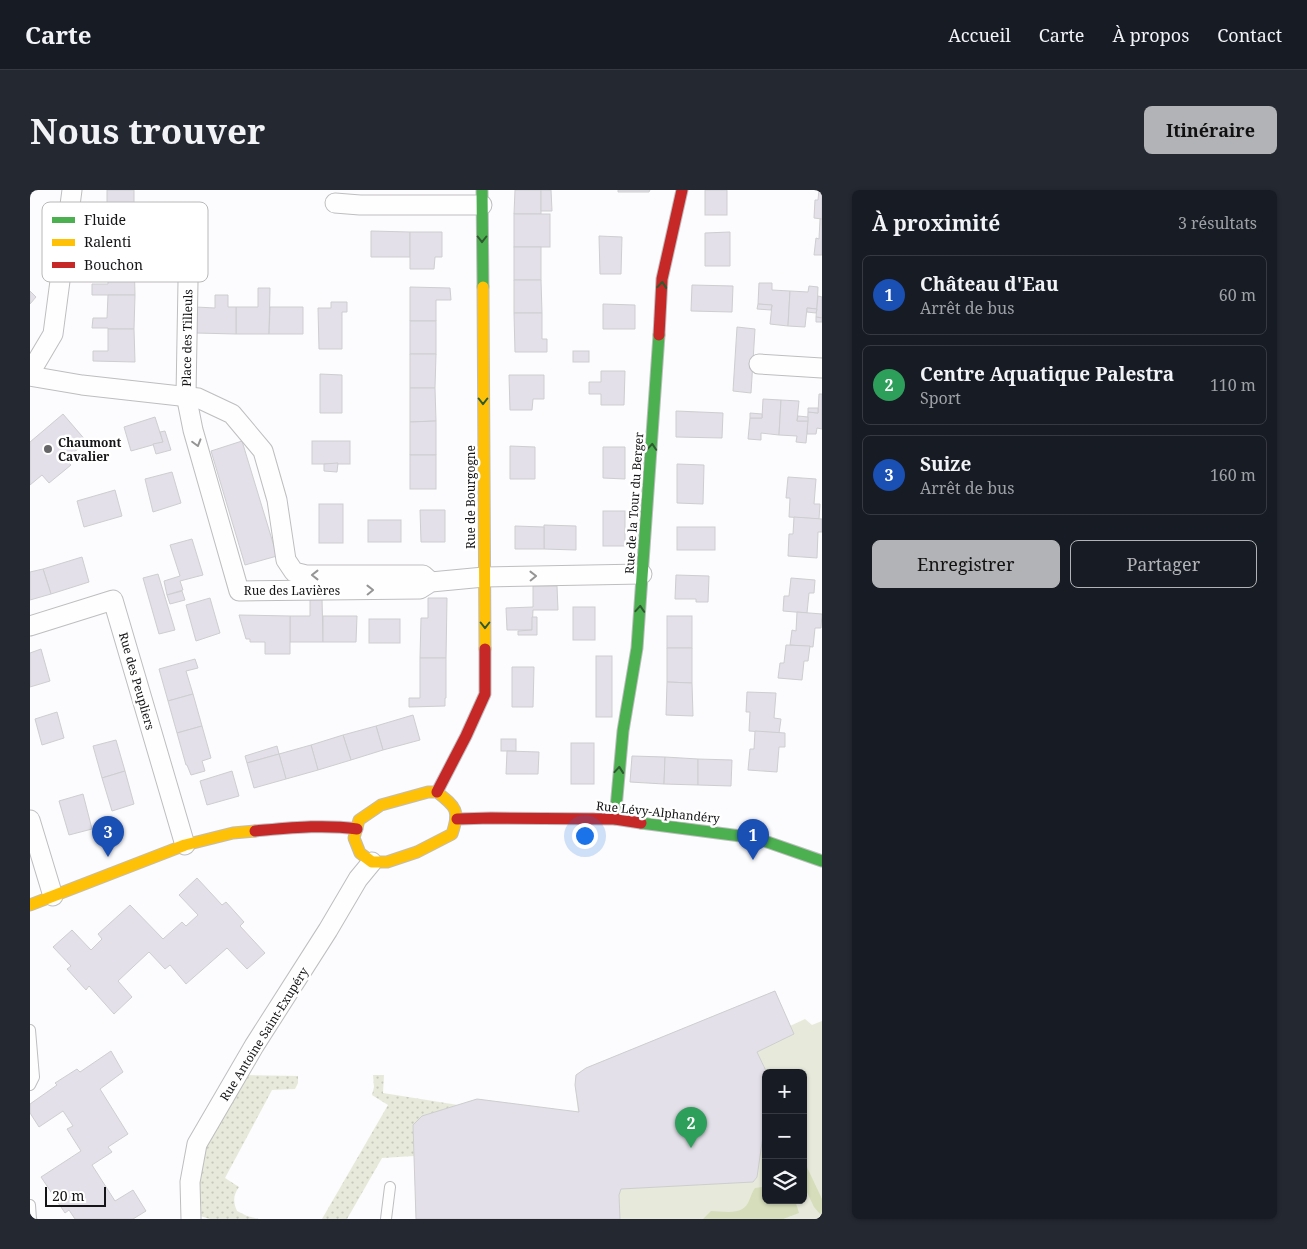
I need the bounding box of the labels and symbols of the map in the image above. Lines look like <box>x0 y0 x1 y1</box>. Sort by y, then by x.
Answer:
legend <box>42 202 208 282</box>
text: Fluide <box>84 210 126 229</box>
text: Ralenti <box>84 232 132 251</box>
one-way arrow <box>477 235 487 243</box>
text: Bouchon <box>84 255 143 274</box>
one-way arrow <box>656 281 667 289</box>
street label: Place des Tilleuls <box>178 289 196 387</box>
one-way arrow <box>478 398 488 405</box>
street label: Rue de la Tour du Berger <box>621 431 647 575</box>
place label: Chaumont Cavalier <box>58 434 121 465</box>
one-way arrow <box>191 438 201 447</box>
marker: Chaumont Cavalier <box>42 443 54 455</box>
one-way arrow <box>646 443 657 451</box>
street label: Rue de Bourgogne <box>462 445 479 549</box>
one-way arrow <box>310 570 318 580</box>
one-way arrow <box>530 571 537 581</box>
street label: Rue des Lavières <box>244 582 340 599</box>
one-way arrow <box>366 585 374 595</box>
one-way arrow <box>634 605 645 613</box>
one-way arrow <box>480 622 490 630</box>
street label: Rue des Peupliers <box>115 630 159 732</box>
one-way arrow <box>613 766 624 774</box>
street label: Rue Lévy-Alphandéry <box>595 797 721 827</box>
pin: 3 <box>92 816 124 857</box>
pin: 1 <box>737 819 769 860</box>
your location <box>572 823 598 849</box>
street label: Rue Antoine Saint-Exupéry <box>216 964 312 1104</box>
pin: 2 <box>675 1107 707 1148</box>
scale bar <box>45 1184 106 1207</box>

